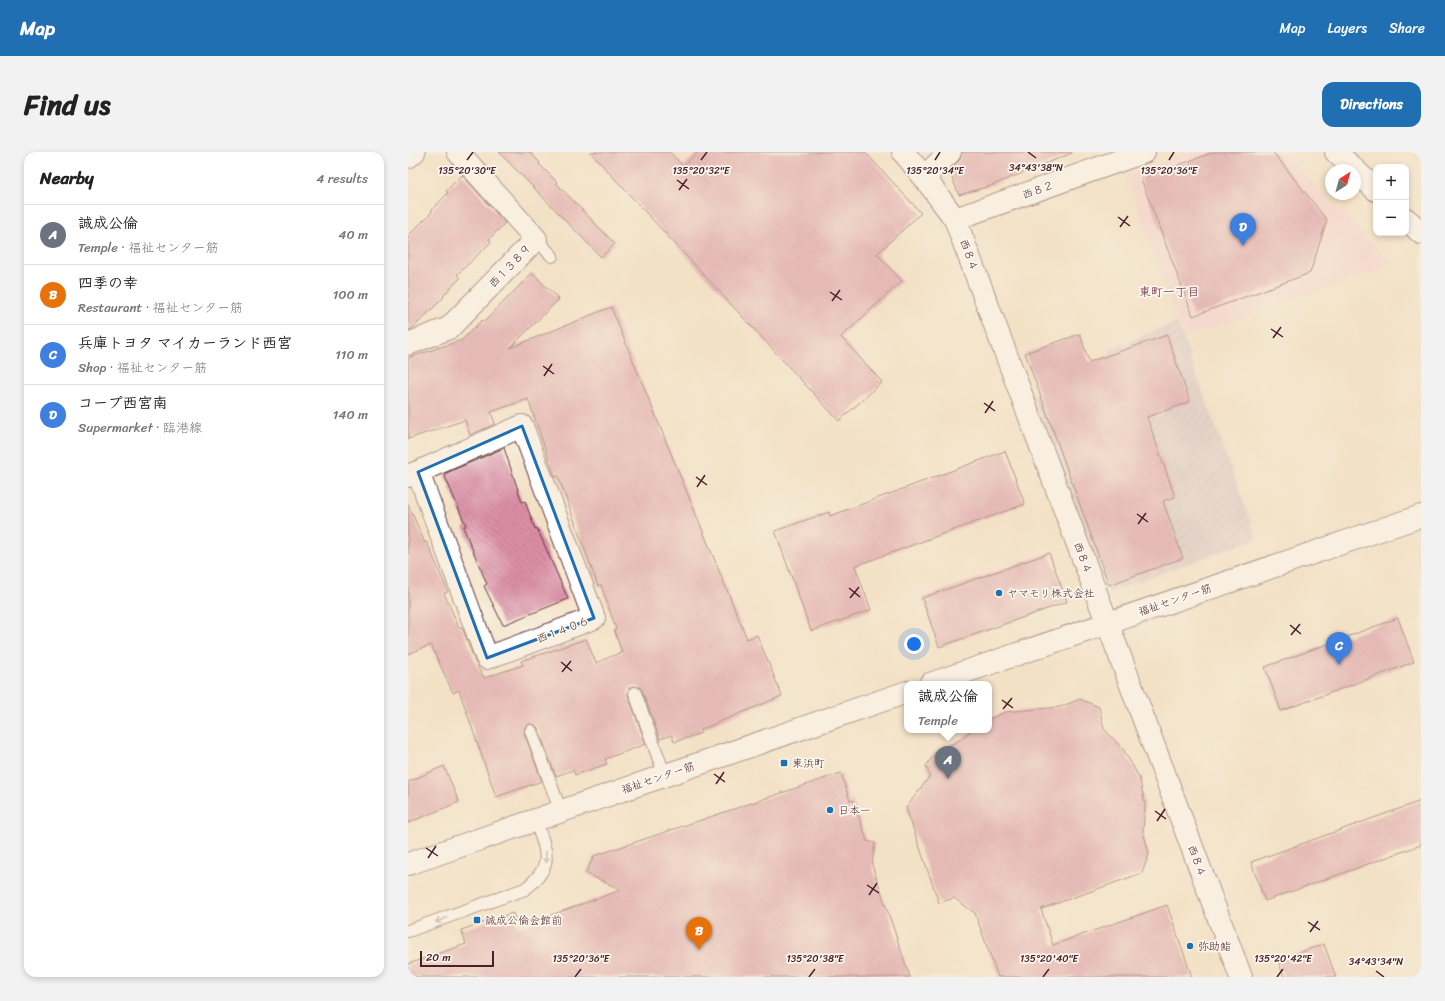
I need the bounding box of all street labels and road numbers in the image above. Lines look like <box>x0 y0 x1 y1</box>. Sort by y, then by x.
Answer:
street label: 西８２ <box>1019 175 1057 205</box>
street label: 西８４ <box>954 236 984 274</box>
street label: 西１３８９ <box>484 240 536 292</box>
street label: 西８４ <box>1068 539 1098 577</box>
street label: 福祉センター筋 <box>1136 579 1214 621</box>
street label: 西１４０６ <box>534 611 592 649</box>
street label: 福祉センター筋 <box>619 757 697 799</box>
street label: 西８４ <box>1182 842 1212 880</box>

